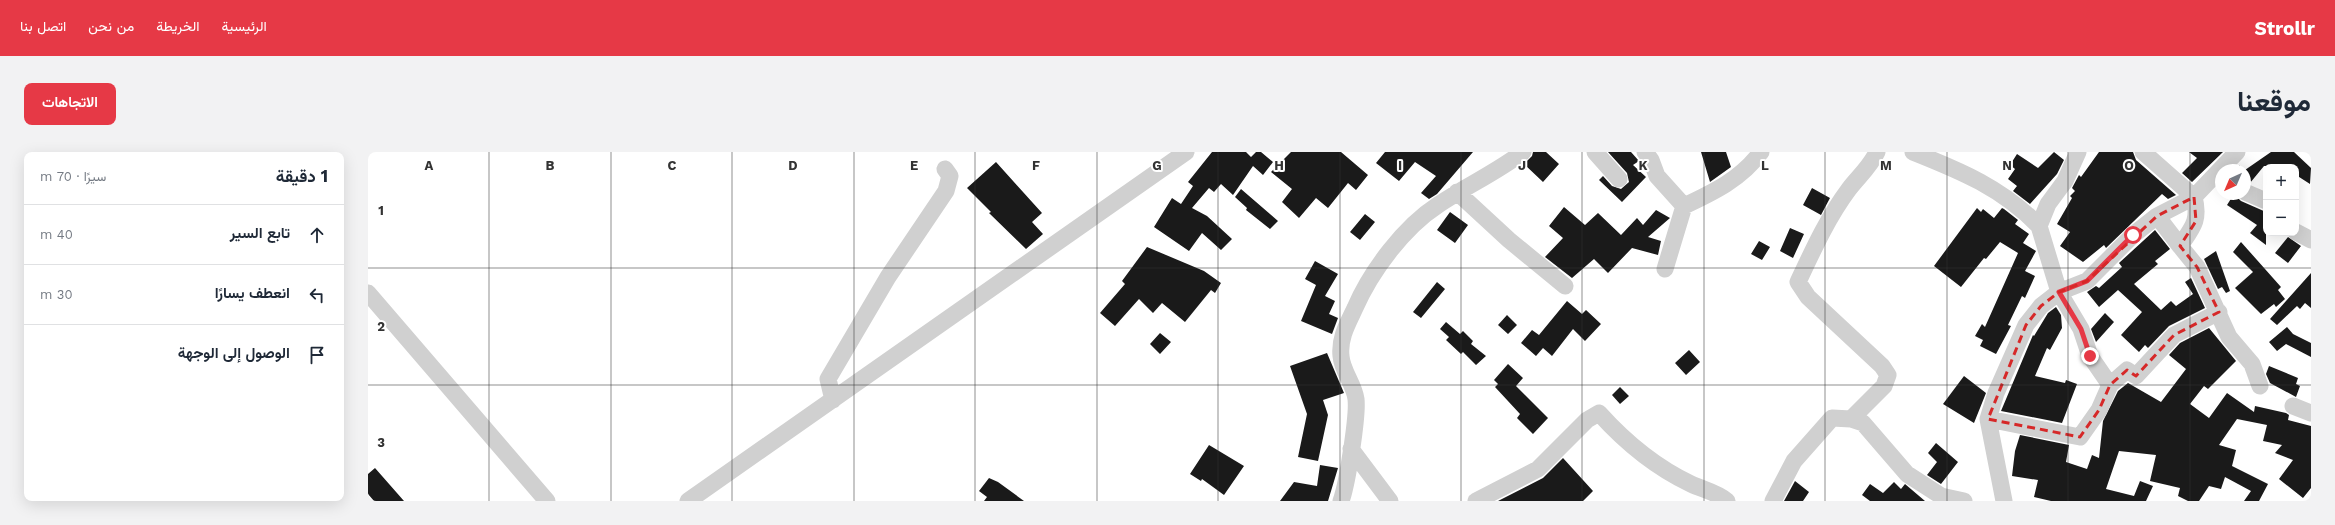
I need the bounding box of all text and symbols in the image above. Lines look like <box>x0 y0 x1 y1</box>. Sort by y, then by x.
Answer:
text: Strollr <box>2254 17 2315 40</box>
text: اتصل بنا <box>20 18 66 34</box>
text: من نحن <box>88 18 134 34</box>
text: الخريطة <box>156 18 200 34</box>
text: الرئيسية <box>222 18 267 34</box>
button: الاتجاهات <box>24 83 116 125</box>
text: موقعنا <box>2237 85 2311 118</box>
text: A <box>425 158 434 173</box>
text: B <box>546 158 555 173</box>
text: C <box>668 158 677 173</box>
text: D <box>788 158 798 173</box>
text: E <box>910 158 918 173</box>
text: F <box>1032 158 1040 173</box>
text: G <box>1152 158 1162 173</box>
text: H <box>1274 158 1284 173</box>
text: I <box>1398 158 1402 173</box>
text: J <box>1518 158 1526 173</box>
text: K <box>1638 158 1648 173</box>
text: L <box>1761 158 1769 173</box>
text: M <box>1880 158 1892 173</box>
text: N <box>2002 158 2012 173</box>
text: O <box>2124 158 2134 173</box>
north arrow <box>2215 164 2251 200</box>
map controls <box>2263 164 2299 236</box>
button: + <box>2263 164 2299 200</box>
text: 1 دقيقة <box>276 166 328 186</box>
text: سيرًا · 70 m <box>40 169 106 184</box>
button: − <box>2263 200 2299 236</box>
text: 1 <box>378 203 384 218</box>
text: تابع السير <box>230 224 290 242</box>
icon: ahead <box>306 224 328 246</box>
route start <box>2124 226 2142 244</box>
text: 40 m <box>40 227 73 242</box>
text: انعطف يسارًا <box>215 284 290 302</box>
icon: left <box>306 284 328 306</box>
text: 30 m <box>40 287 73 302</box>
text: 2 <box>377 319 385 334</box>
text: الوصول إلى الوجهة <box>178 344 290 362</box>
icon: arrive <box>306 344 328 366</box>
route end <box>2081 347 2099 365</box>
text: 3 <box>377 435 385 450</box>

